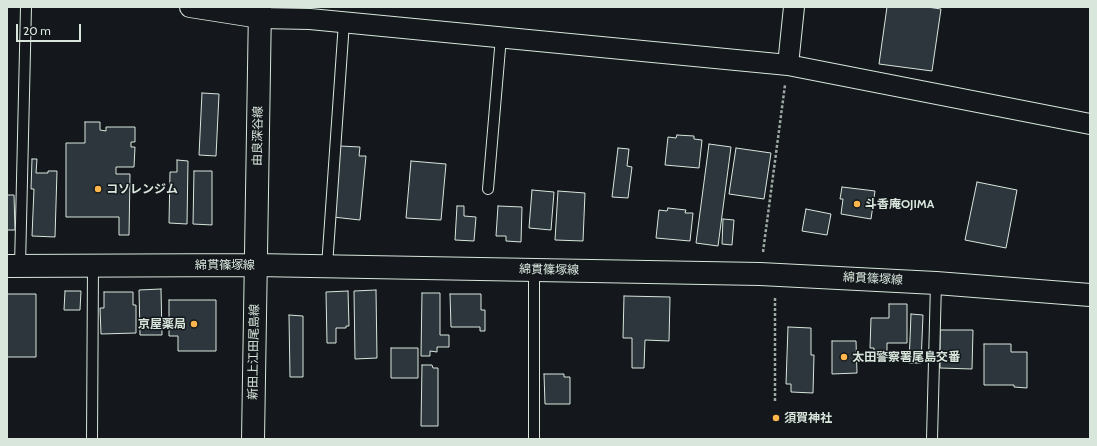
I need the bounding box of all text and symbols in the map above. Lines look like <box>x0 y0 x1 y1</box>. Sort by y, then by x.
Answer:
scale bar <box>18 16 83 42</box>
text: 20 m <box>23 23 51 38</box>
street label: 由良深谷線 <box>250 106 266 166</box>
place label: コソレンジム <box>106 182 178 196</box>
marker: コソレンジム <box>93 184 103 194</box>
place label: 斗香庵OJIMA <box>865 197 934 211</box>
marker: 斗香庵OJIMA <box>852 199 862 209</box>
street label: 綿貫篠塚線 <box>195 258 255 272</box>
street label: 綿貫篠塚線 <box>519 262 579 278</box>
street label: 綿貫篠塚線 <box>843 270 903 288</box>
street label: 新田上江田尾島線 <box>246 304 262 400</box>
place label: 京屋薬局 <box>138 317 186 331</box>
marker: 京屋薬局 <box>189 319 199 329</box>
place label: 太田警察署尾島交番 <box>852 350 960 364</box>
marker: 太田警察署尾島交番 <box>839 352 849 362</box>
place label: 須賀神社 <box>784 411 832 425</box>
marker: 須賀神社 <box>771 413 781 423</box>

